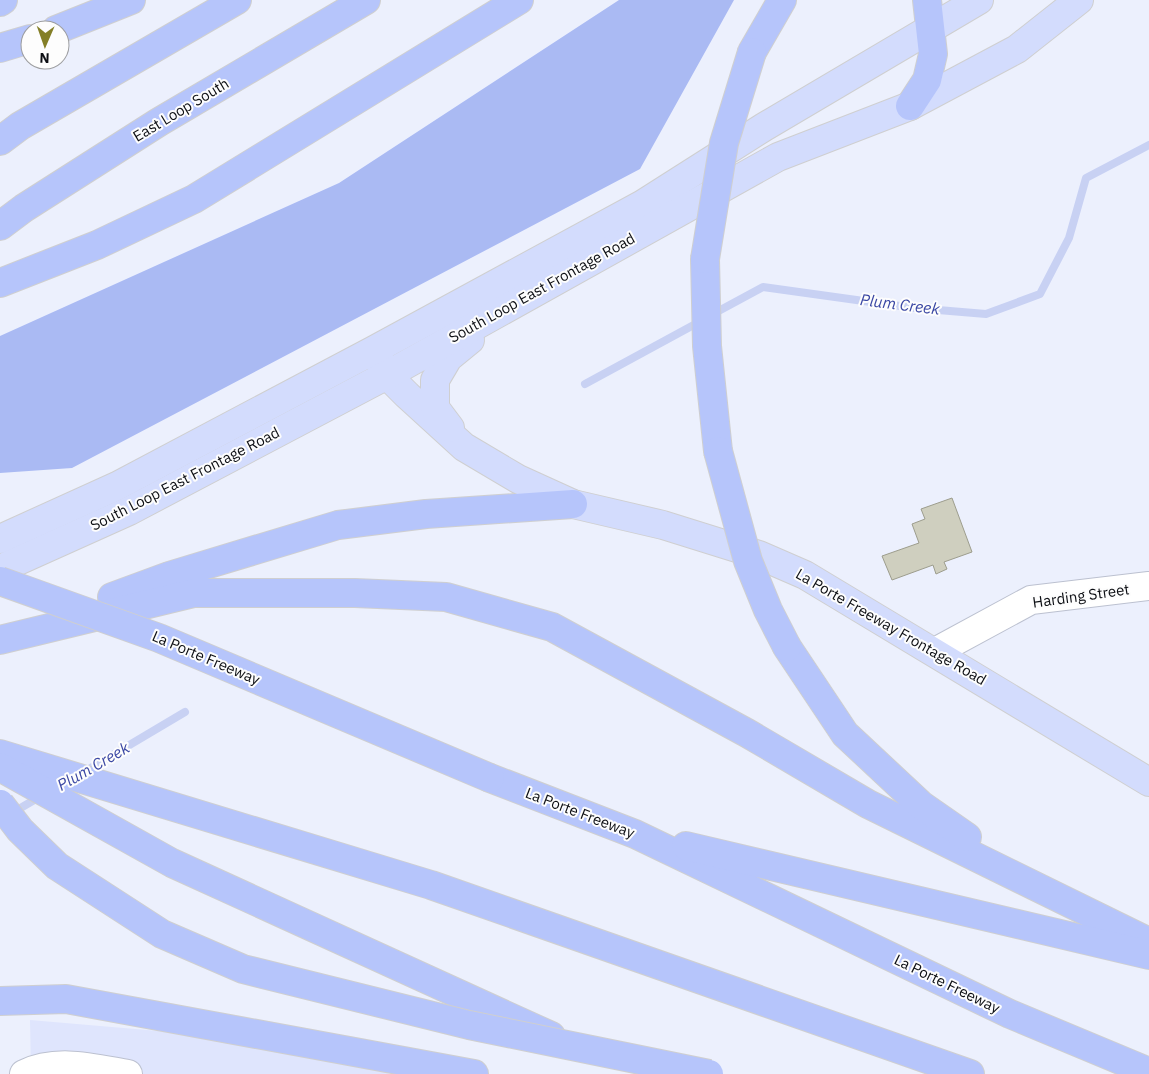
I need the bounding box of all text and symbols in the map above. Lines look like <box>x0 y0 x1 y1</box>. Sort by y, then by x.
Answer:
north arrow <box>20 20 70 70</box>
text: N <box>39 49 50 67</box>
street label: East Loop South <box>129 73 232 146</box>
street label: South Loop East Frontage Road <box>445 228 638 347</box>
water label: Plum Creek <box>859 289 942 319</box>
street label: South Loop East Frontage Road <box>87 422 283 535</box>
street label: La Porte Freeway Frontage Road <box>793 564 990 689</box>
street label: Harding Street <box>1031 579 1131 612</box>
street label: La Porte Freeway <box>149 626 264 689</box>
water label: Plum Creek <box>53 737 133 795</box>
street label: La Porte Freeway <box>523 783 638 842</box>
street label: La Porte Freeway <box>891 950 1004 1018</box>

